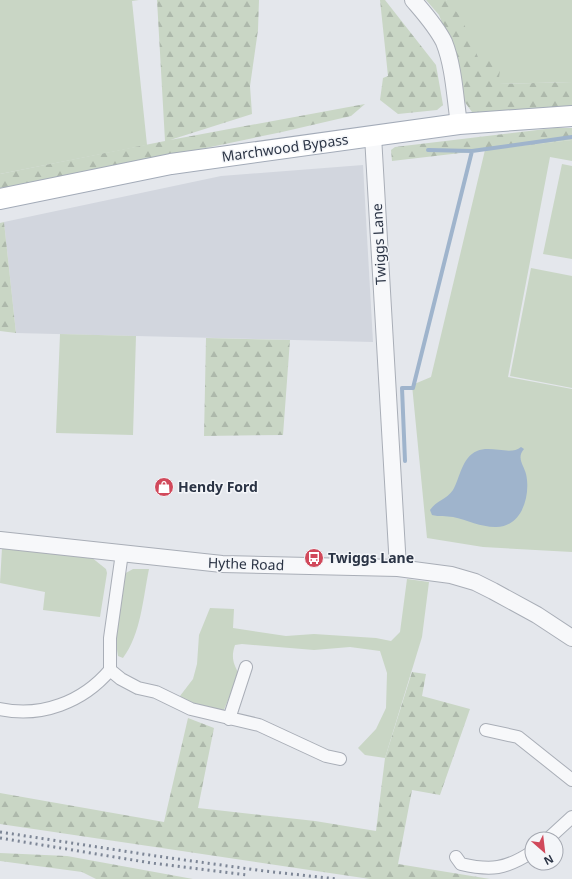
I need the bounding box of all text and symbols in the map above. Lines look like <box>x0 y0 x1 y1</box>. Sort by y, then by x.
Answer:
street label: Marchwood Bypass <box>220 129 350 166</box>
street label: Twiggs Lane <box>367 203 390 285</box>
shop icon: Hendy Ford <box>153 476 175 498</box>
place label: Hendy Ford <box>178 477 258 496</box>
bus stop icon: Twiggs Lane <box>303 547 325 569</box>
place label: Twiggs Lane <box>328 548 414 567</box>
street label: Hythe Road <box>208 553 285 574</box>
north arrow <box>524 831 564 871</box>
text: N <box>541 852 556 869</box>

